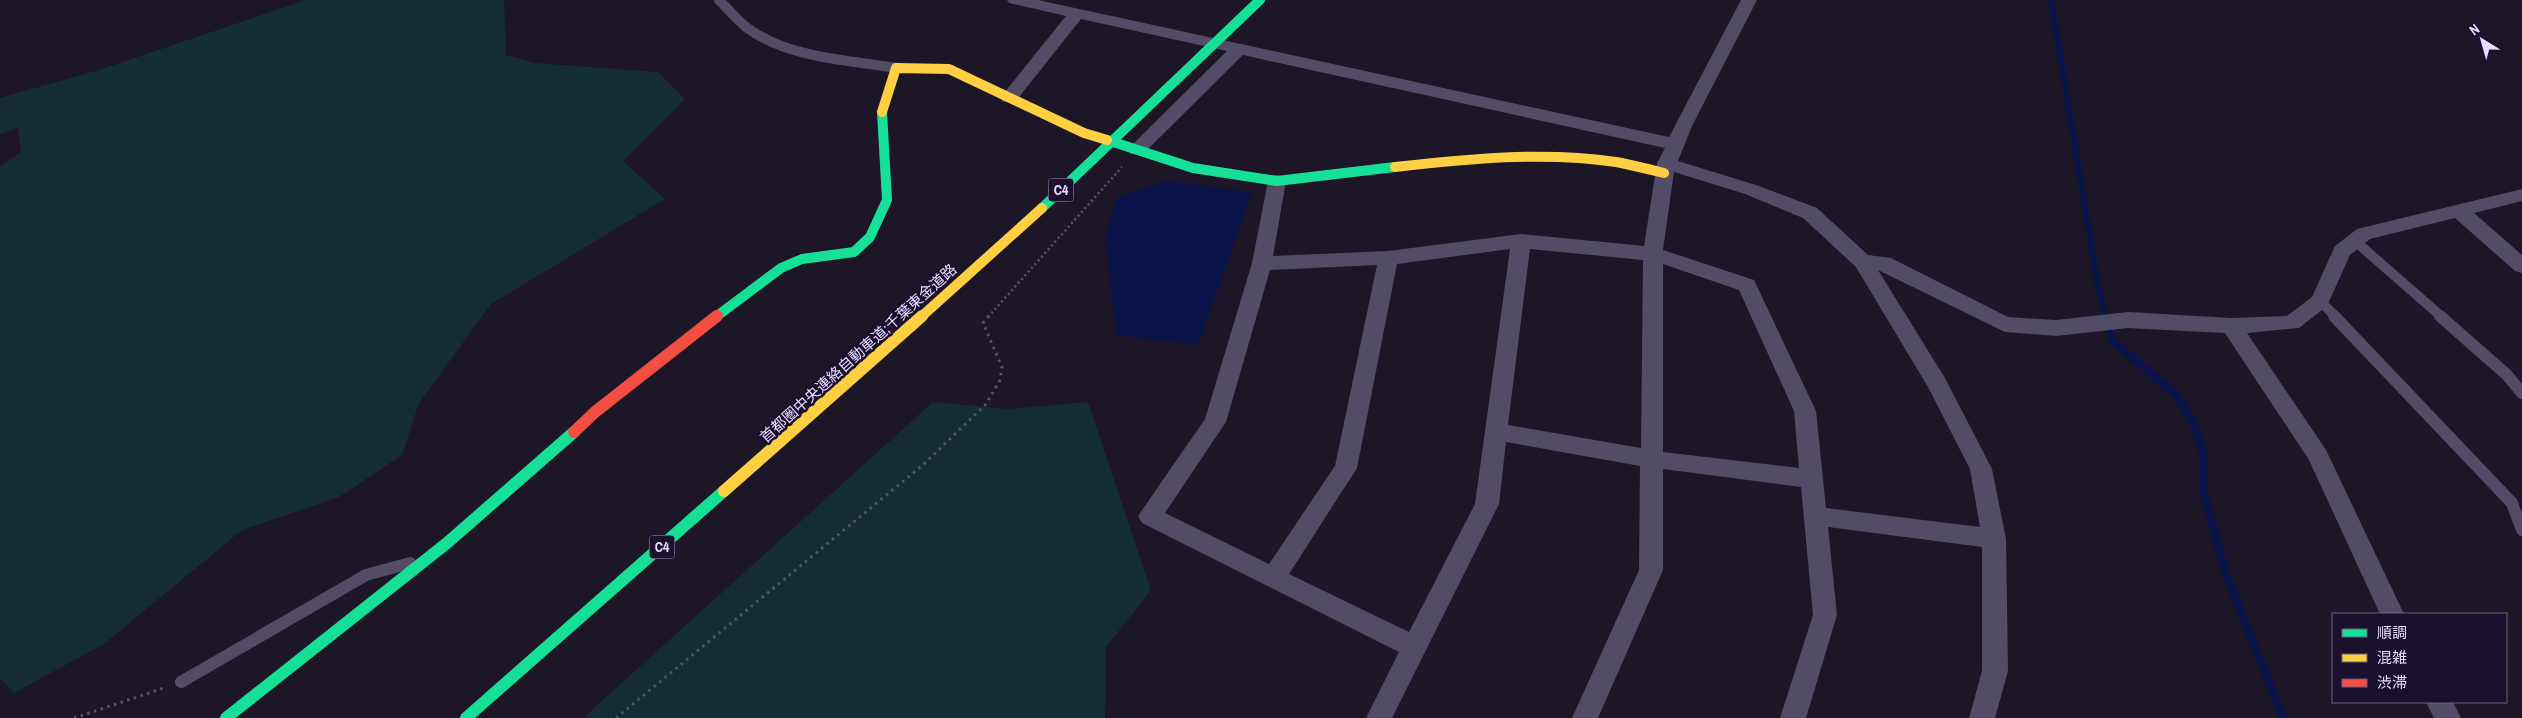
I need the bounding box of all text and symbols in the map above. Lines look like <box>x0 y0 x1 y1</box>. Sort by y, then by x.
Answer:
north arrow <box>2457 15 2507 65</box>
text: N <box>2465 20 2483 39</box>
road number: C4 <box>1048 178 1074 202</box>
street label: 首都圏中央連絡自動車道;千葉東金道路 <box>755 259 961 447</box>
road number: C4 <box>650 536 674 558</box>
legend <box>2332 613 2507 703</box>
text: 順調 <box>2377 622 2407 643</box>
text: 混雑 <box>2377 647 2407 668</box>
text: 渋滞 <box>2377 672 2407 693</box>

